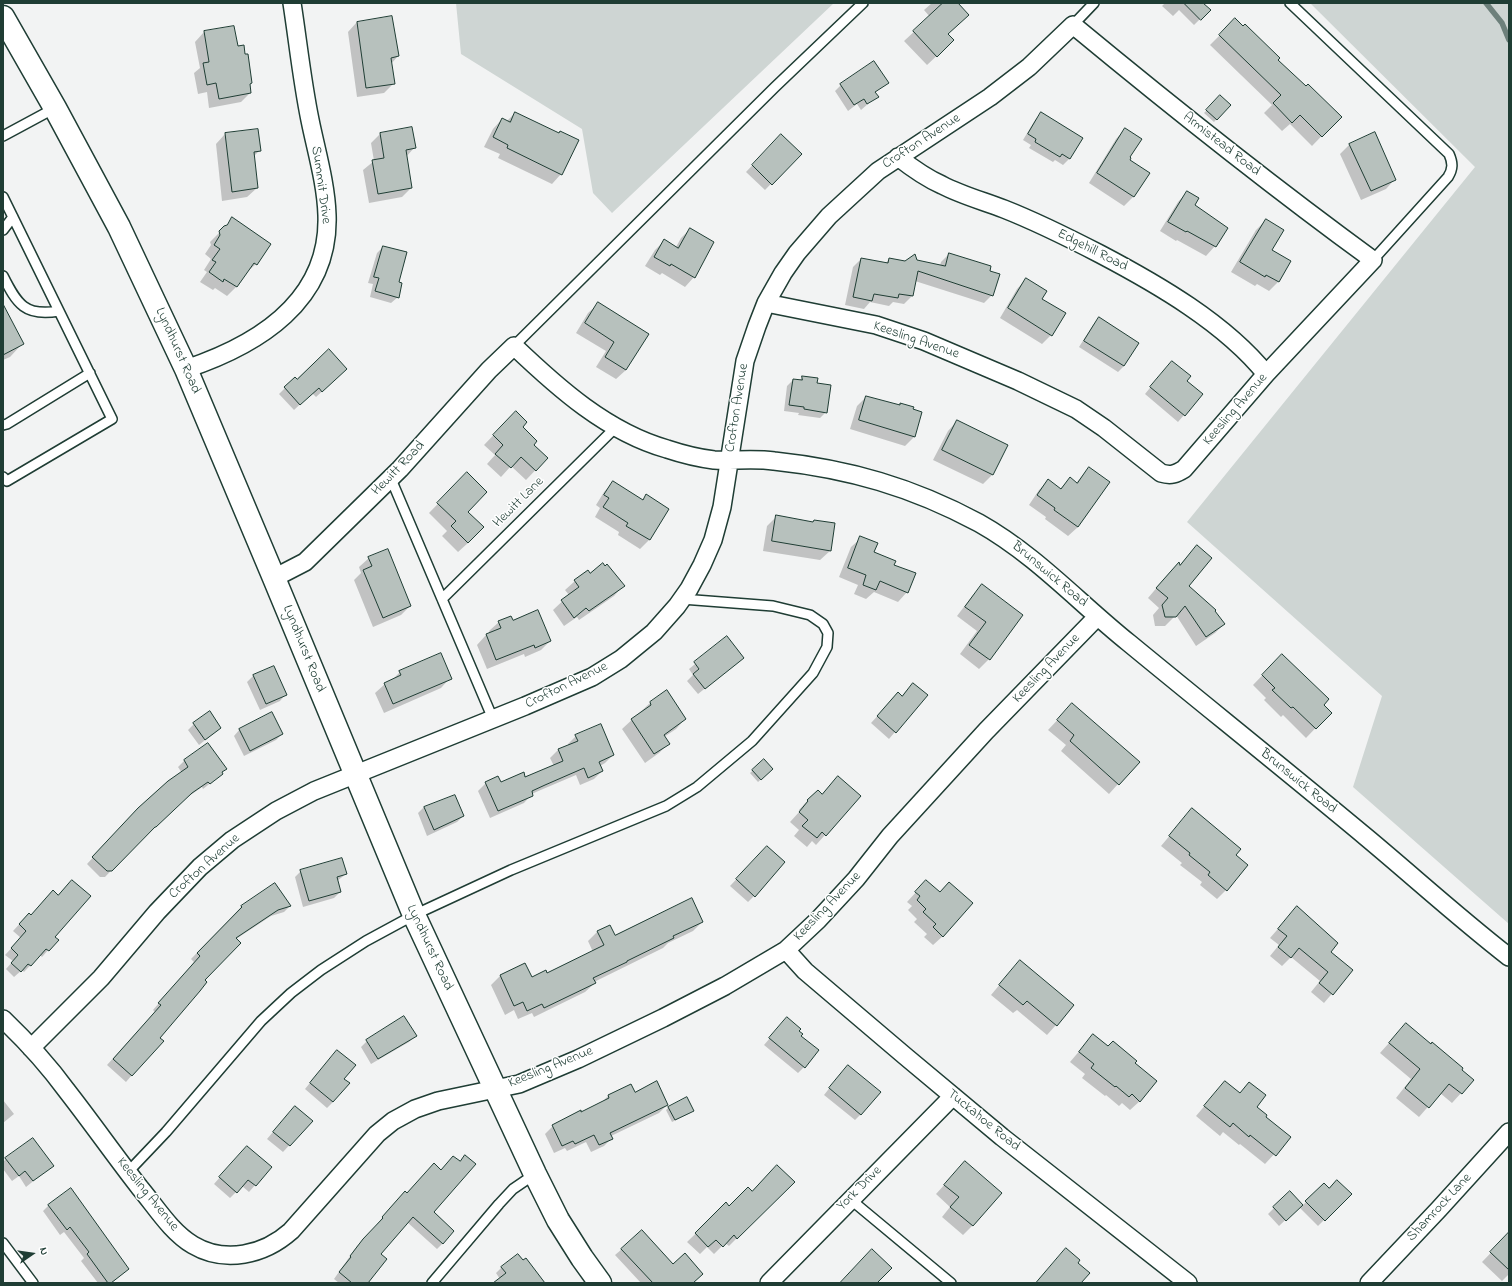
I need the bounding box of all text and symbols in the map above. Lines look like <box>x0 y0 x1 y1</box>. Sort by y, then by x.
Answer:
street label: Armistead Road <box>1179 109 1263 181</box>
street label: Crofton Avenue <box>880 111 964 173</box>
street label: Summit Drive <box>306 145 334 225</box>
street label: Edgehill Road <box>1054 226 1130 276</box>
street label: Lyndhurst Road <box>151 305 203 397</box>
street label: Keesling Avenue <box>871 318 961 364</box>
street label: Crofton Avenue <box>723 362 753 454</box>
street label: Keesling Avenue <box>1200 371 1272 449</box>
street label: Hewitt Road <box>369 438 429 500</box>
street label: Hewitt Lane <box>490 474 548 532</box>
street label: Brunswick Road <box>1008 538 1090 612</box>
street label: Lyndhurst Road <box>278 603 328 695</box>
street label: Keesling Avenue <box>1010 631 1084 707</box>
street label: Crofton Avenue <box>523 659 611 713</box>
street label: Brunswick Road <box>1256 746 1340 818</box>
street label: Crofton Avenue <box>166 831 244 903</box>
street label: Keesling Avenue <box>791 869 865 945</box>
street label: Lyndhurst Road <box>402 903 456 993</box>
street label: Keesling Avenue <box>506 1043 596 1093</box>
street label: Tuckahoe Road <box>943 1086 1023 1156</box>
street label: Keesling Avenue <box>112 1155 182 1235</box>
street label: York Drive <box>834 1163 886 1215</box>
street label: Shamrock Lane <box>1404 1170 1476 1246</box>
north arrow <box>12 1234 52 1274</box>
text: N <box>35 1246 52 1257</box>

